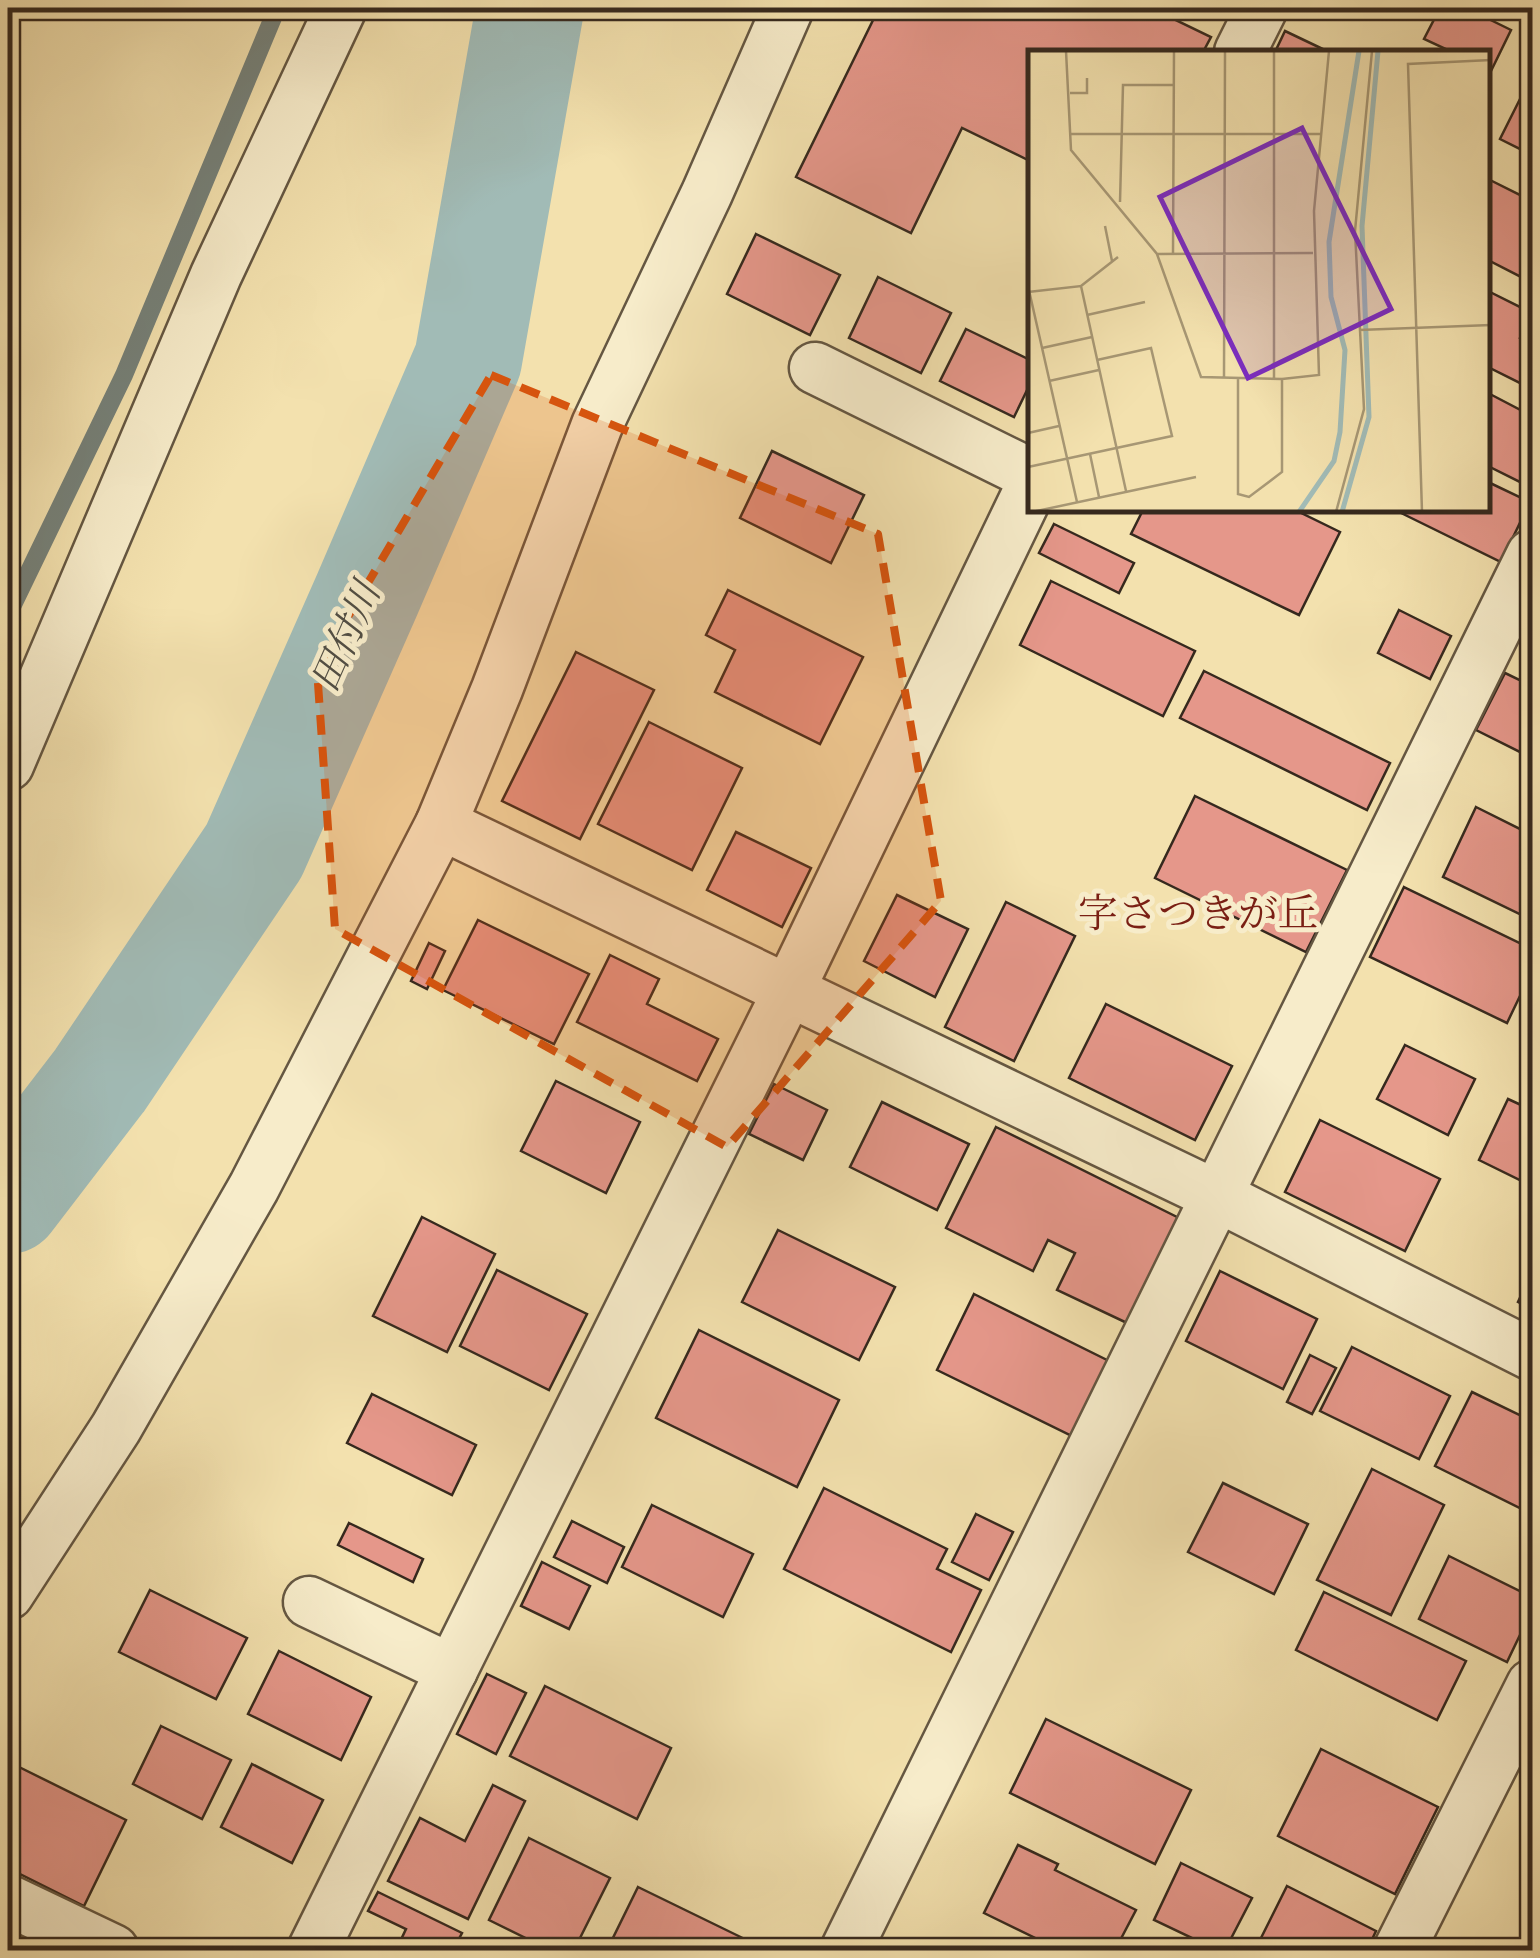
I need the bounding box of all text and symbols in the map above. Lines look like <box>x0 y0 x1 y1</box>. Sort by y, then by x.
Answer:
inset map <box>1028 50 1490 512</box>
water label: 田付川 <box>303 573 395 700</box>
district label: 字さつきが丘 <box>1078 891 1318 942</box>

